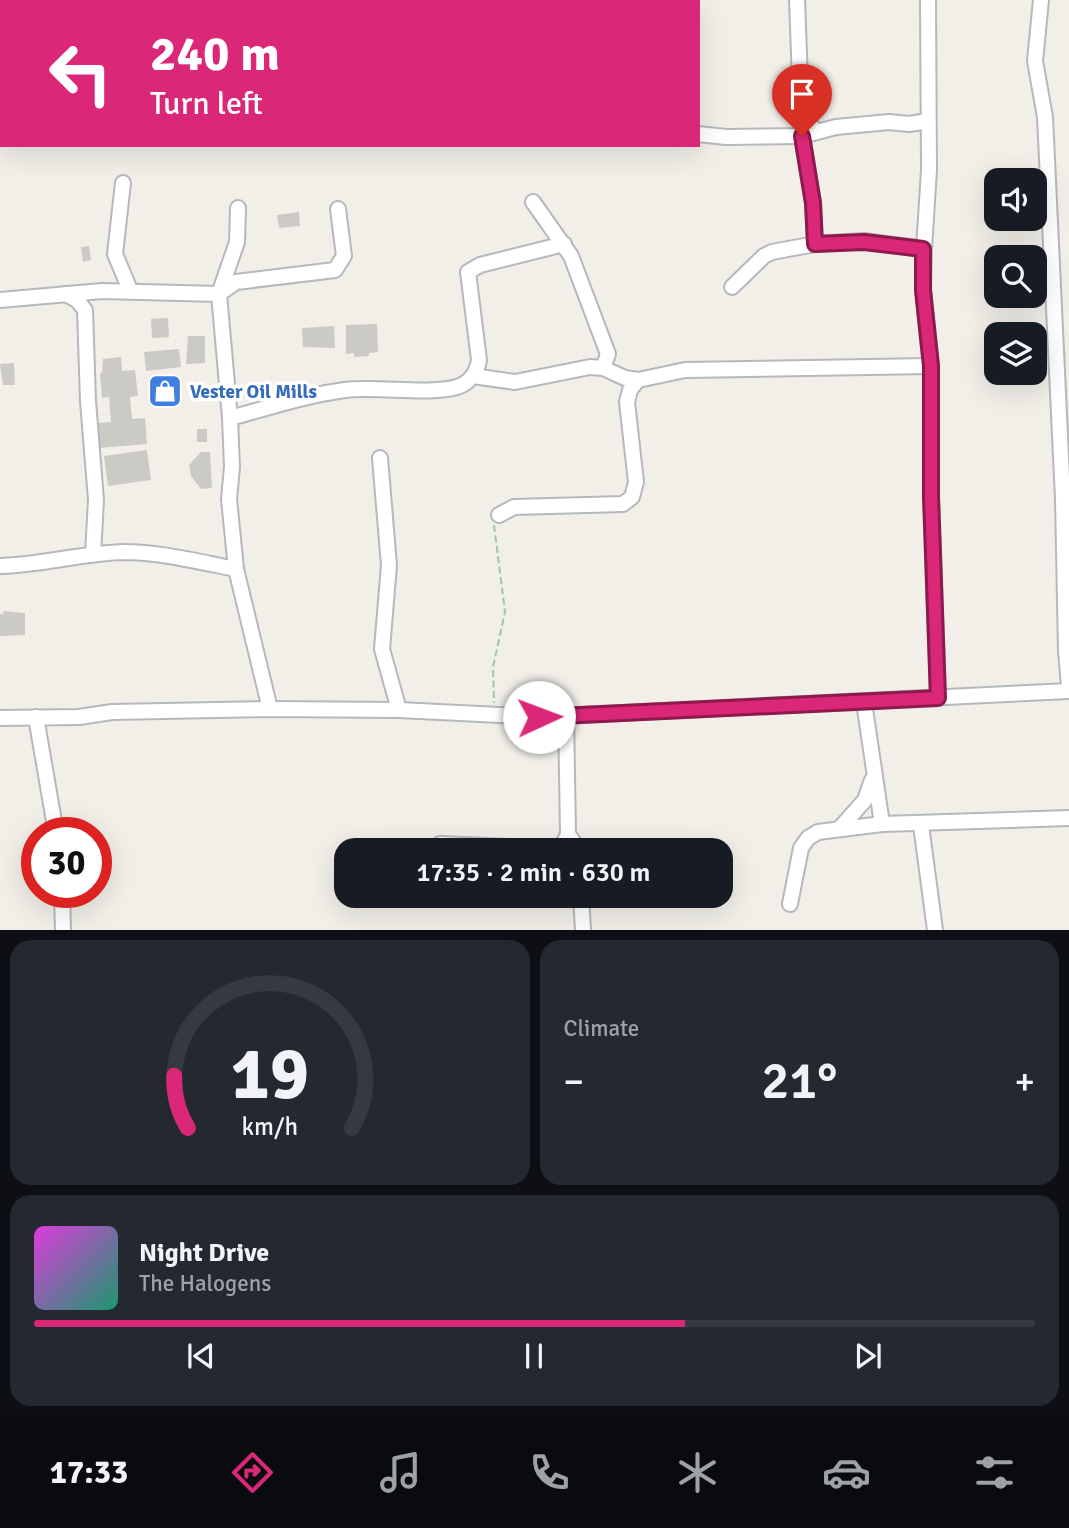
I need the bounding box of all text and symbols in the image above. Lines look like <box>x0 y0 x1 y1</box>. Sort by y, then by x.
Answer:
text: 240 m <box>150 24 280 84</box>
icon: left <box>35 28 126 119</box>
pin <box>772 64 832 136</box>
icon: arrive <box>783 75 821 113</box>
text: Turn left <box>150 84 263 123</box>
map controls <box>984 168 1047 385</box>
button: sound <box>984 168 1047 231</box>
button: search <box>984 245 1047 308</box>
button: layers <box>984 322 1047 385</box>
shop icon: Vester Oil Mills <box>146 372 184 410</box>
place label: Vester Oil Mills <box>190 380 317 404</box>
position arrow <box>502 680 576 754</box>
speed limit sign: 30 <box>21 817 112 908</box>
text: 17:35 · 2 min · 630 m <box>417 857 650 889</box>
text: Climate <box>564 1014 639 1043</box>
text: 19 <box>230 1031 309 1120</box>
text: 21° <box>761 1049 837 1113</box>
text: − <box>564 1058 584 1105</box>
text: + <box>1014 1058 1035 1105</box>
text: km/h <box>241 1111 298 1142</box>
text: Night Drive <box>139 1237 269 1269</box>
text: The Halogens <box>139 1269 271 1298</box>
icon: previous <box>182 1337 220 1375</box>
icon: pause <box>515 1337 553 1375</box>
icon: next <box>849 1337 887 1375</box>
icon: directions <box>228 1448 277 1497</box>
icon: music <box>376 1448 425 1497</box>
icon: phone <box>525 1448 574 1497</box>
icon: climate <box>673 1448 722 1497</box>
icon: car <box>822 1448 871 1497</box>
icon: filters <box>970 1448 1019 1497</box>
text: 17:33 <box>50 1453 128 1492</box>

